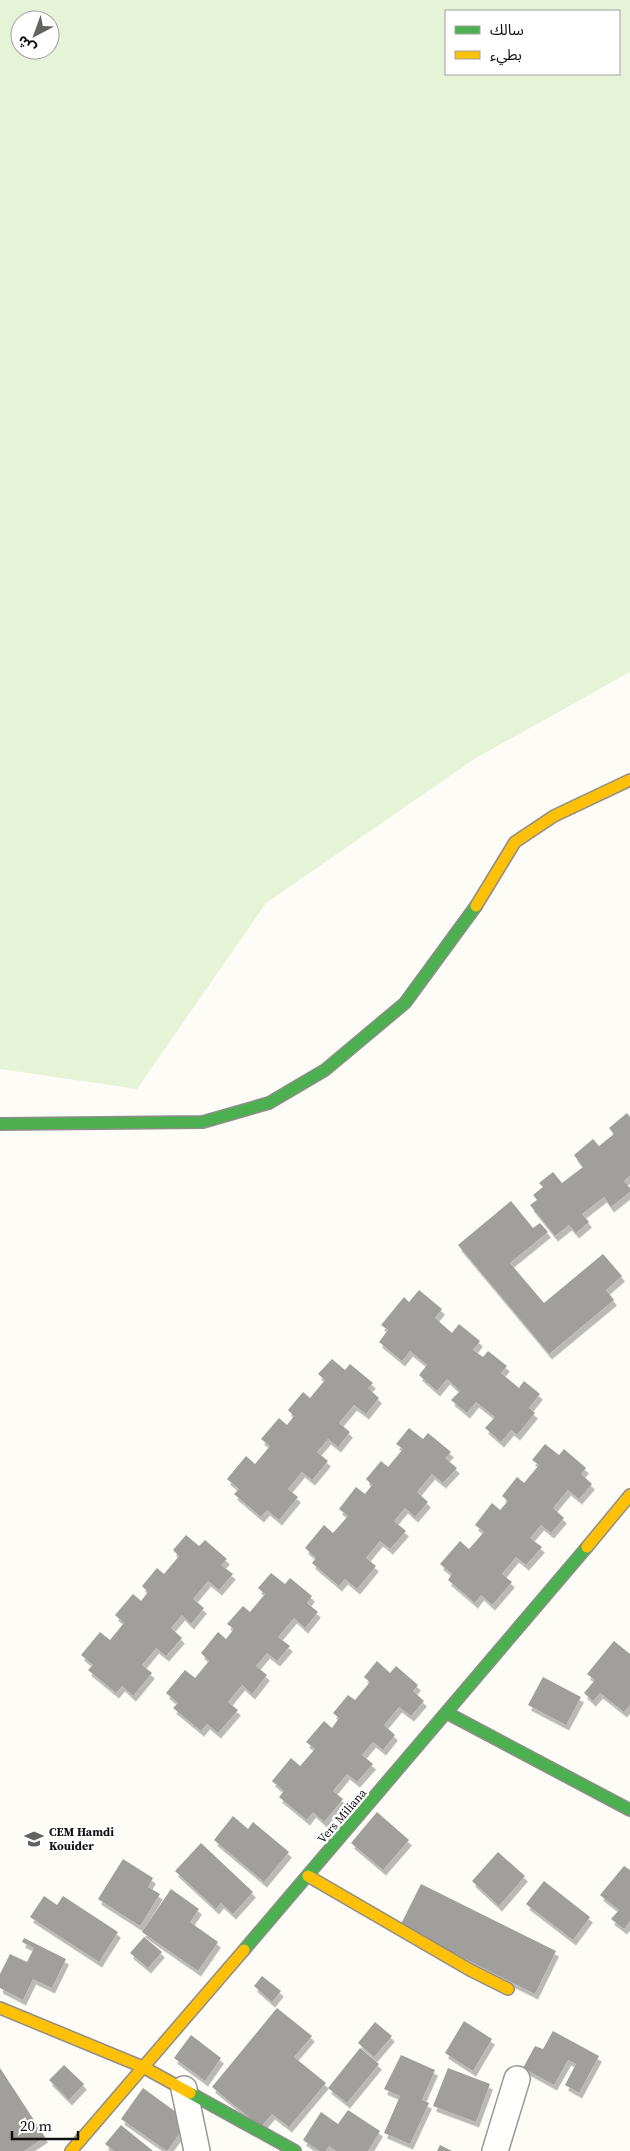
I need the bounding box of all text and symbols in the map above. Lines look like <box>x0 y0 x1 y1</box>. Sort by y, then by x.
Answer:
north arrow <box>10 10 60 60</box>
legend <box>445 10 620 75</box>
text: سالك <box>490 19 524 40</box>
text: ش <box>13 31 40 59</box>
text: بطيء <box>490 44 522 66</box>
street label: Vers Miliana <box>314 1785 371 1847</box>
place label: CEM Hamdi Kouider <box>49 1824 114 1854</box>
school or university icon: CEM Hamdi Kouider <box>23 1828 45 1850</box>
scale bar <box>12 2108 79 2140</box>
text: 20 m <box>20 2115 52 2136</box>

